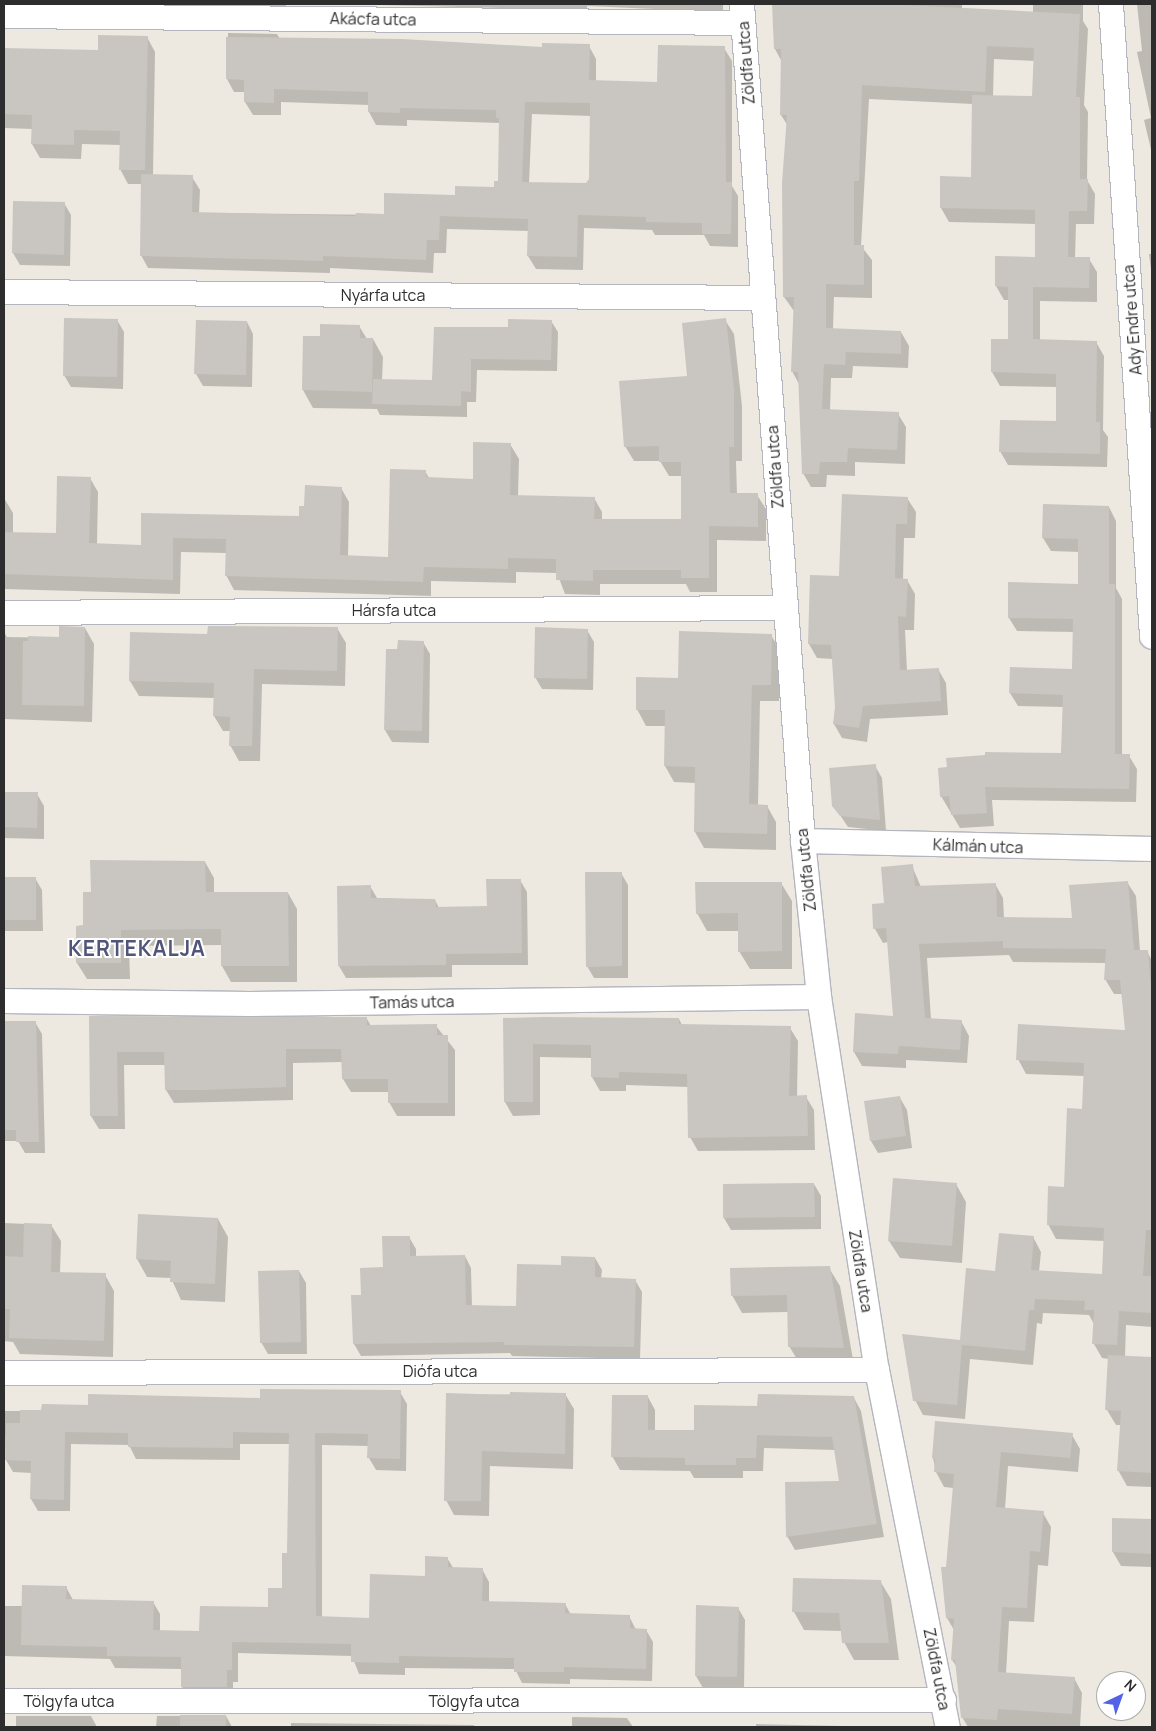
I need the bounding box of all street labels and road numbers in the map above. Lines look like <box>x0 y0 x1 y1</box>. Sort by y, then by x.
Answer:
street label: Akácfa utca <box>330 9 416 29</box>
street label: Zöldfa utca <box>734 21 758 105</box>
street label: Ady Endre utca <box>1119 264 1145 376</box>
street label: Nyárfa utca <box>341 285 425 305</box>
street label: Zöldfa utca <box>763 425 787 509</box>
street label: Hársfa utca <box>352 600 436 620</box>
street label: Zöldfa utca <box>792 828 820 912</box>
street label: Kálmán utca <box>932 835 1024 857</box>
street label: Tamás utca <box>370 992 454 1012</box>
street label: Zöldfa utca <box>845 1228 877 1314</box>
street label: Diófa utca <box>403 1361 477 1381</box>
street label: Zöldfa utca <box>920 1626 954 1712</box>
street label: Tölgyfa utca <box>24 1691 114 1711</box>
street label: Tölgyfa utca <box>429 1691 519 1711</box>

